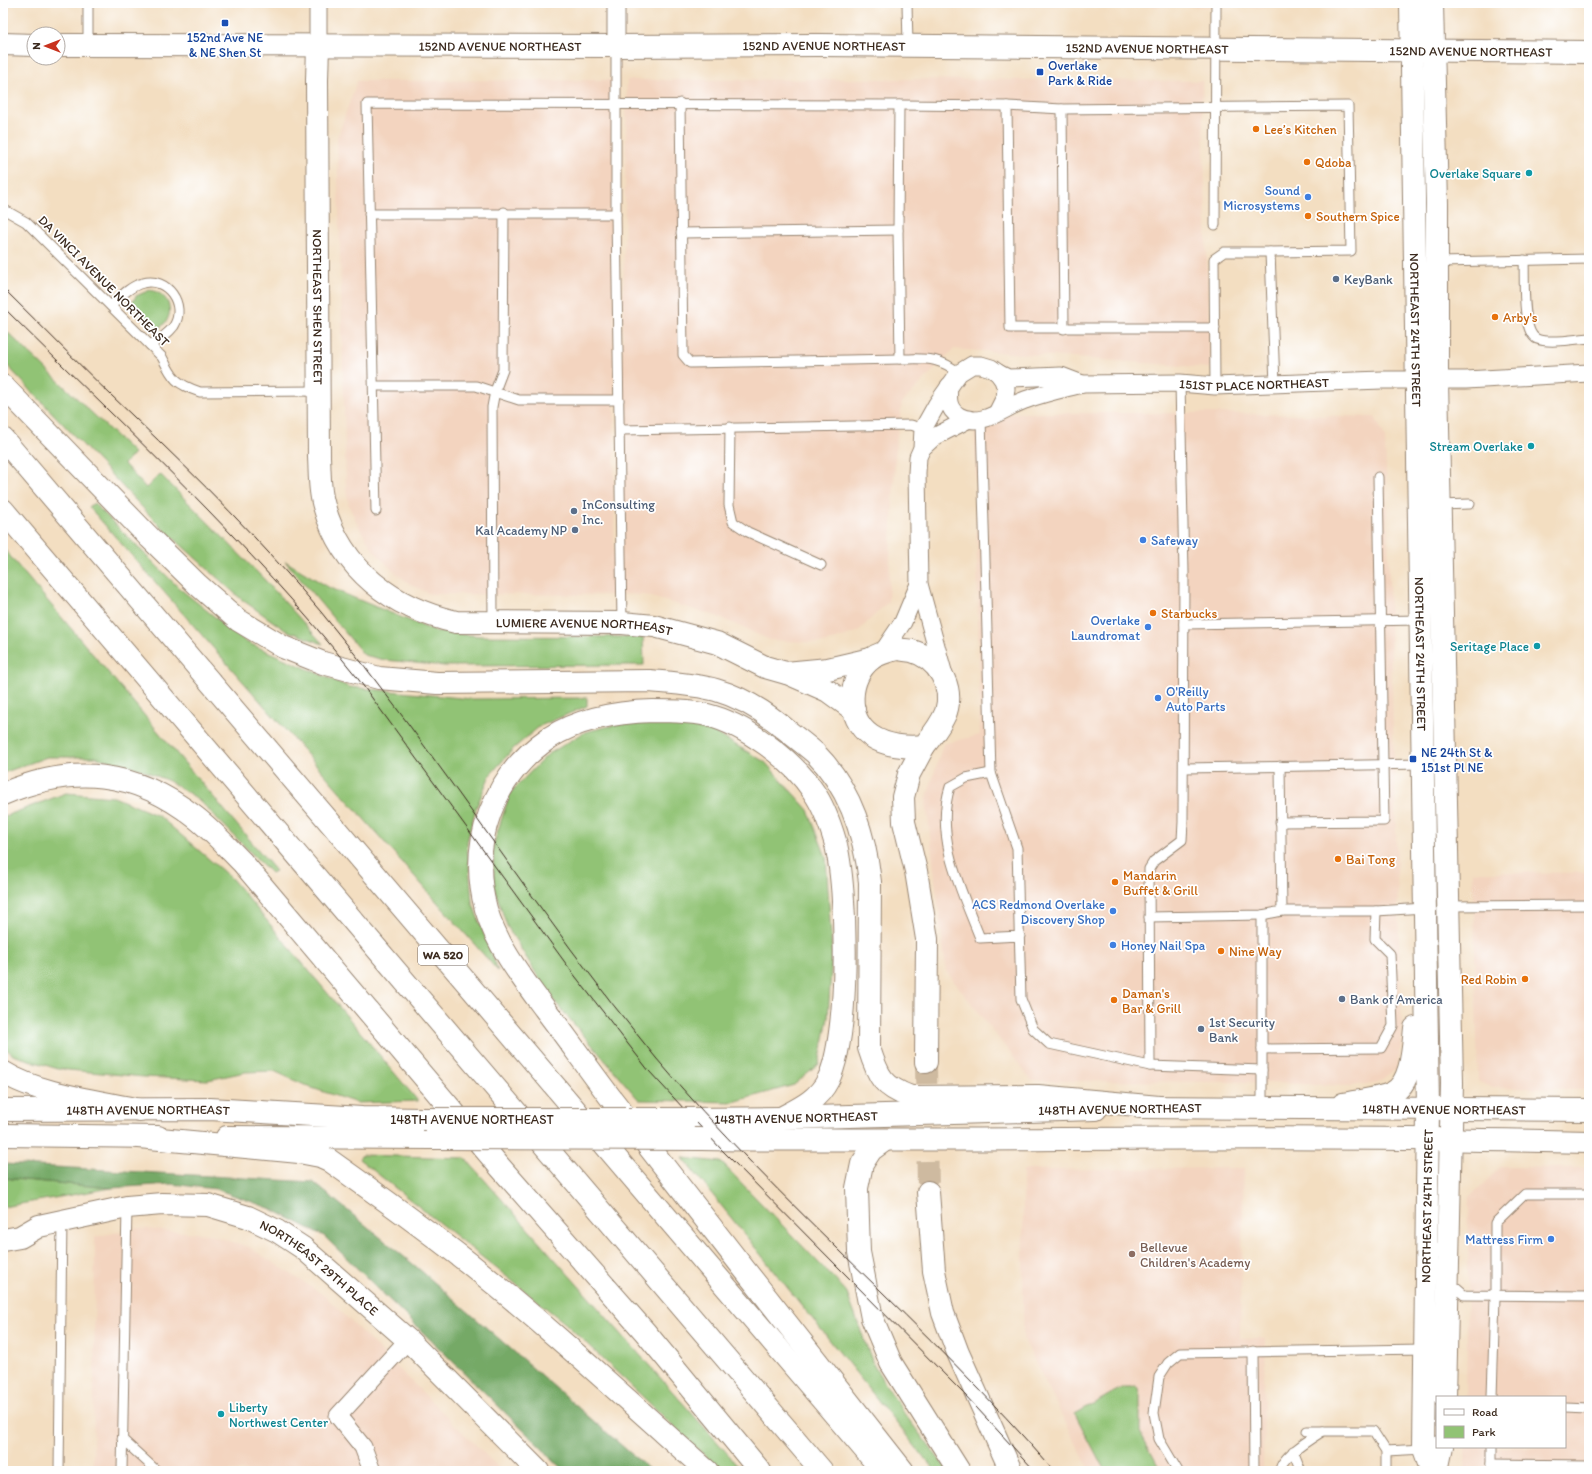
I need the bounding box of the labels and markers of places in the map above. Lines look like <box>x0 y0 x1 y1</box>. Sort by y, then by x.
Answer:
marker: 152nd Ave NE & NE Shen St <box>220 18 230 28</box>
place label: 152nd Ave NE & NE Shen St <box>187 30 263 60</box>
place label: Overlake Park & Ride <box>1048 58 1112 88</box>
marker: Overlake Park & Ride <box>1035 67 1045 77</box>
place label: Lee’s Kitchen <box>1264 122 1337 137</box>
marker: Lee’s Kitchen <box>1251 124 1261 134</box>
place label: Qdoba <box>1315 155 1352 170</box>
marker: Qdoba <box>1302 157 1312 167</box>
place label: Overlake Square <box>1430 166 1521 181</box>
marker: Overlake Square <box>1524 168 1534 178</box>
place label: Sound Microsystems <box>1223 183 1300 213</box>
marker: Sound Microsystems <box>1303 192 1313 202</box>
place label: Southern Spice <box>1316 209 1400 224</box>
marker: Southern Spice <box>1303 211 1313 221</box>
place label: KeyBank <box>1344 272 1393 287</box>
marker: KeyBank <box>1331 274 1341 284</box>
place label: Arby's <box>1503 310 1538 325</box>
marker: Arby's <box>1490 312 1500 322</box>
place label: Stream Overlake <box>1429 439 1523 454</box>
marker: Stream Overlake <box>1526 441 1536 451</box>
place label: InConsulting Inc. <box>582 497 655 527</box>
marker: InConsulting Inc. <box>569 506 579 516</box>
place label: Kal Academy NP <box>475 523 568 538</box>
marker: Kal Academy NP <box>570 525 580 535</box>
place label: Safeway <box>1151 533 1198 548</box>
marker: Safeway <box>1138 535 1148 545</box>
place label: Starbucks <box>1161 606 1217 621</box>
marker: Starbucks <box>1148 608 1158 618</box>
place label: Overlake Laundromat <box>1071 613 1140 643</box>
marker: Overlake Laundromat <box>1143 622 1153 632</box>
place label: Seritage Place <box>1450 639 1529 654</box>
marker: Seritage Place <box>1532 641 1542 651</box>
place label: O'Reilly Auto Parts <box>1166 684 1226 714</box>
marker: O'Reilly Auto Parts <box>1153 693 1163 703</box>
place label: NE 24th St & 151st Pl NE <box>1421 745 1493 775</box>
marker: NE 24th St & 151st Pl NE <box>1408 754 1418 764</box>
place label: Bai Tong <box>1346 852 1396 867</box>
marker: Bai Tong <box>1333 854 1343 864</box>
place label: Mandarin Buffet & Grill <box>1123 868 1198 898</box>
marker: Mandarin Buffet & Grill <box>1110 877 1120 887</box>
place label: ACS Redmond Overlake Discovery Shop <box>972 897 1105 927</box>
marker: ACS Redmond Overlake Discovery Shop <box>1108 906 1118 916</box>
place label: Honey Nail Spa <box>1121 938 1206 953</box>
marker: Honey Nail Spa <box>1108 940 1118 950</box>
place label: Nine Way <box>1229 944 1282 959</box>
marker: Nine Way <box>1216 946 1226 956</box>
place label: Red Robin <box>1461 972 1518 987</box>
marker: Red Robin <box>1520 974 1530 984</box>
place label: Daman's Bar & Grill <box>1122 986 1181 1016</box>
place label: Bank of America <box>1350 992 1443 1007</box>
marker: Bank of America <box>1337 994 1347 1004</box>
marker: Daman's Bar & Grill <box>1109 995 1119 1005</box>
place label: 1st Security Bank <box>1209 1015 1275 1045</box>
marker: 1st Security Bank <box>1196 1024 1206 1034</box>
place label: Mattress Firm <box>1465 1232 1544 1247</box>
marker: Mattress Firm <box>1546 1234 1556 1244</box>
place label: Bellevue Children's Academy <box>1140 1240 1250 1270</box>
marker: Bellevue Children's Academy <box>1127 1249 1137 1259</box>
place label: Liberty Northwest Center <box>229 1400 329 1430</box>
marker: Liberty Northwest Center <box>216 1409 226 1419</box>

